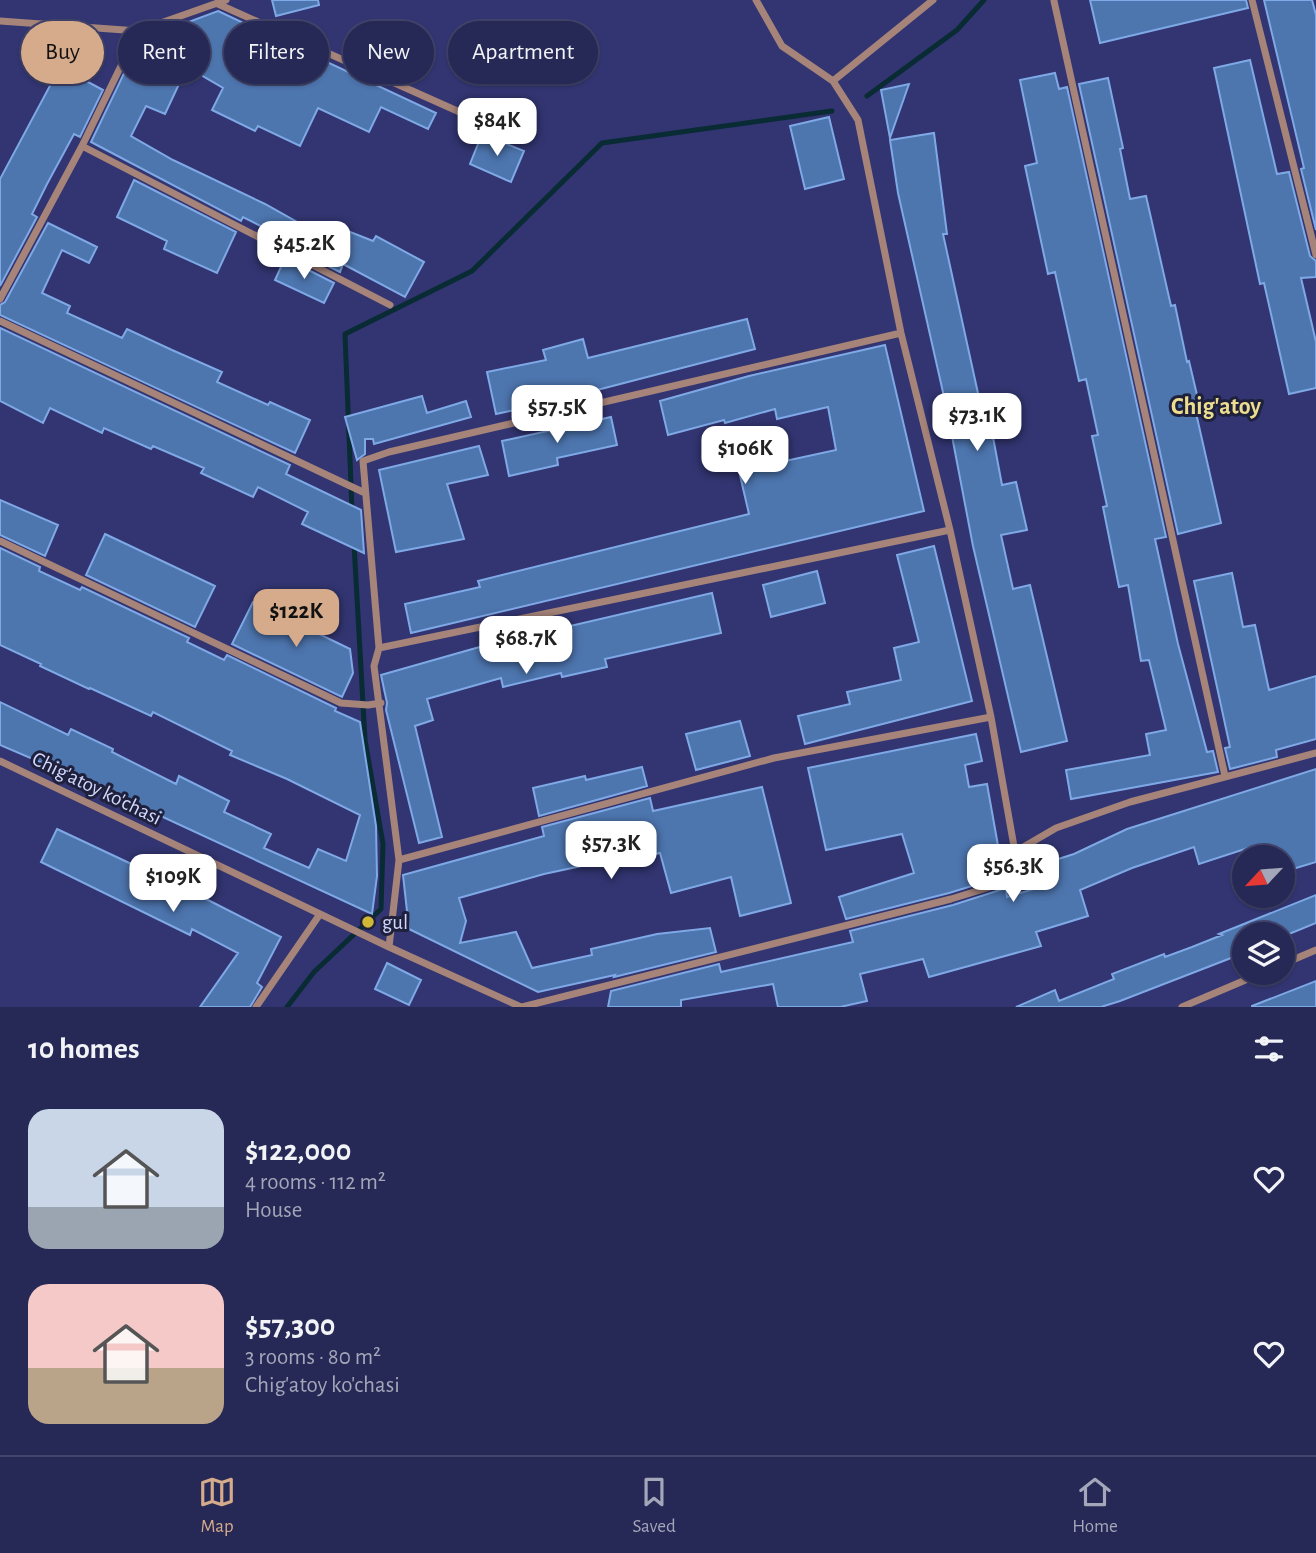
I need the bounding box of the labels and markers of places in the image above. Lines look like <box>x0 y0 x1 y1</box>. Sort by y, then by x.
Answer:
pin: $84K <box>456 99 538 158</box>
pin: $45.2K <box>247 222 361 281</box>
pin: $57.5K <box>500 386 614 445</box>
pin: $73.1K <box>920 393 1034 453</box>
pin: $106K <box>696 426 794 486</box>
pin: $122K <box>247 590 345 649</box>
pin: $68.7K <box>469 616 583 676</box>
pin: $57.3K <box>554 822 668 881</box>
pin: $56.3K <box>956 844 1070 904</box>
pin: $109K <box>124 855 222 914</box>
place label: gul <box>382 912 408 933</box>
marker: gul <box>360 914 376 930</box>

